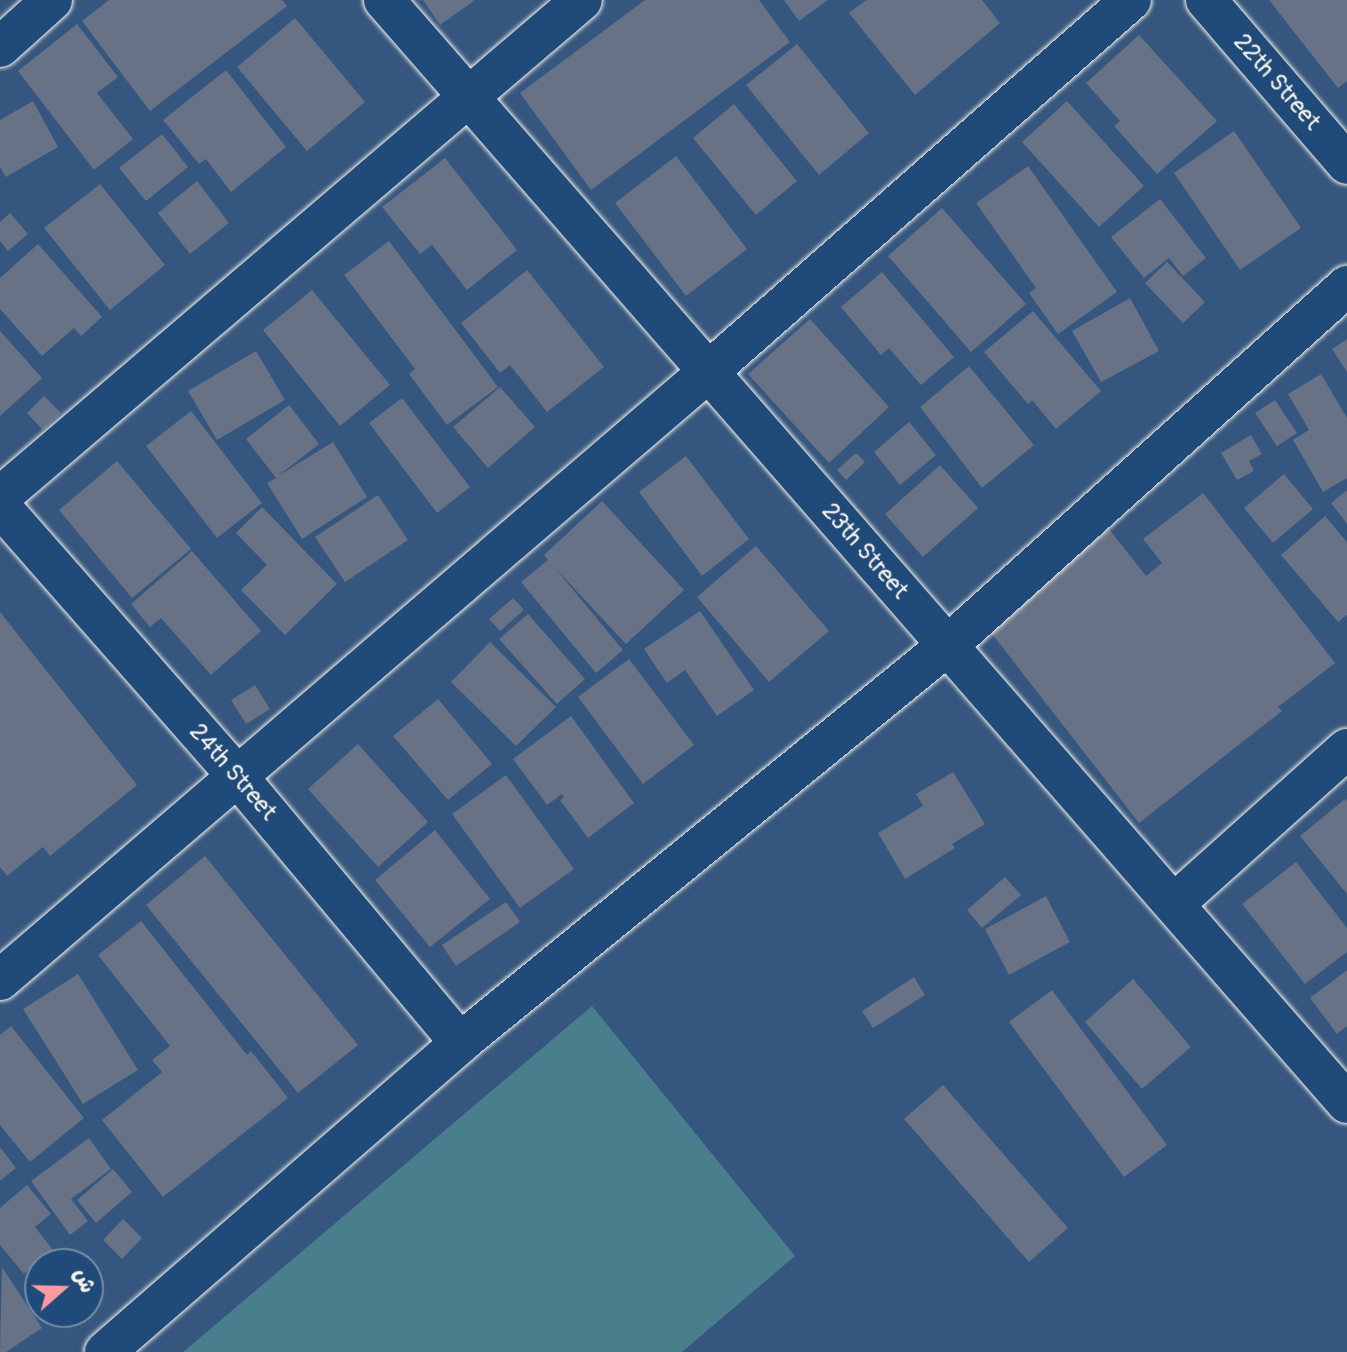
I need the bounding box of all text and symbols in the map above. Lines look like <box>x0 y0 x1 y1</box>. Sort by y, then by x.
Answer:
street label: 22th Street <box>1227 28 1327 136</box>
street label: 23th Street <box>816 497 914 605</box>
street label: 24th Street <box>183 718 283 826</box>
north arrow <box>24 1248 104 1328</box>
text: ش <box>67 1264 102 1297</box>

